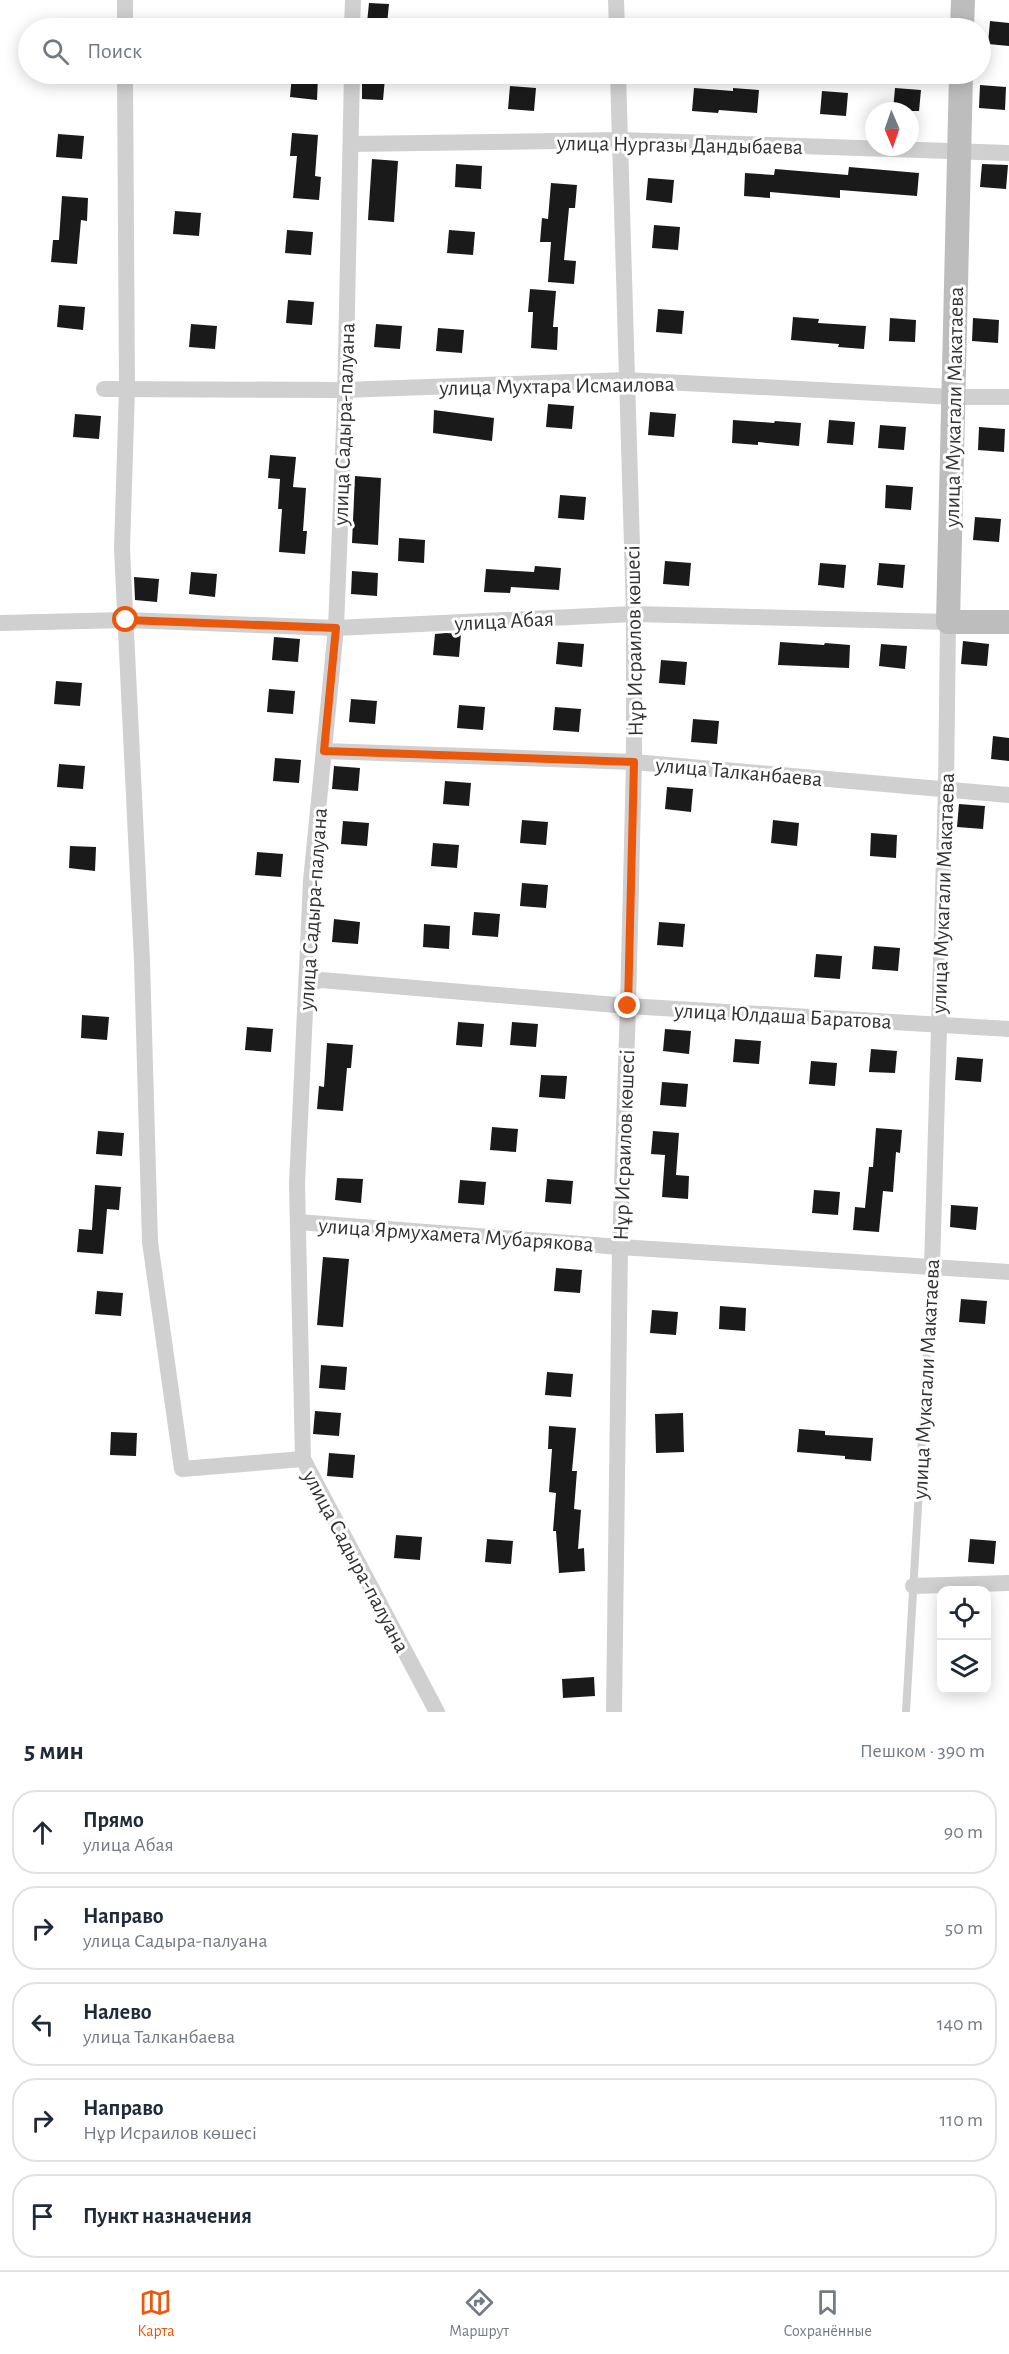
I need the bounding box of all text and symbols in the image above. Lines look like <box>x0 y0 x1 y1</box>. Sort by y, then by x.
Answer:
search box <box>18 18 991 84</box>
icon: search <box>39 35 72 68</box>
text: Поиск <box>87 40 142 62</box>
north arrow <box>865 102 919 156</box>
street label: улица Нургазы Дандыбаева <box>556 132 803 158</box>
street label: улица Мукагали Макатаева <box>941 286 967 529</box>
street label: улица Садыра-палуана <box>329 322 359 527</box>
street label: улица Мухтара Исмаилова <box>438 373 675 399</box>
street label: Нұр Исраилов көшесі <box>621 545 647 737</box>
route start <box>112 606 138 632</box>
street label: улица Абая <box>453 607 554 635</box>
street label: улица Талканбаева <box>654 754 823 790</box>
street label: улица Мукагали Макатаева <box>928 772 958 1015</box>
street label: улица Садыра-палуана <box>295 807 331 1012</box>
route end <box>614 992 640 1018</box>
street label: улица Юлдаша Баратова <box>673 999 892 1033</box>
street label: Нұр Исраилов көшесі <box>610 1049 638 1241</box>
street label: улица Ярмухамета Мубарякова <box>317 1214 594 1256</box>
street label: улица Мукагали Макатаева <box>909 1258 943 1501</box>
street label: улица Садыра-палуана <box>298 1466 413 1656</box>
map controls <box>937 1586 991 1694</box>
button: locate <box>937 1586 991 1640</box>
button: layers <box>937 1640 991 1694</box>
text: 5 мин <box>24 1738 84 1764</box>
text: Пешком · 390 m <box>860 1741 985 1761</box>
text: Прямо <box>83 1809 144 1831</box>
icon: ahead <box>26 1816 59 1849</box>
text: 90 m <box>944 1822 983 1842</box>
text: улица Абая <box>83 1835 174 1855</box>
text: Направо <box>83 1905 164 1927</box>
icon: right <box>26 1912 59 1945</box>
text: 50 m <box>945 1918 983 1938</box>
text: улица Садыра-палуана <box>83 1931 268 1951</box>
text: Налево <box>83 2001 152 2023</box>
icon: left <box>26 2008 59 2041</box>
text: 140 m <box>937 2014 983 2034</box>
text: улица Талканбаева <box>83 2027 235 2047</box>
text: Направо <box>83 2097 164 2119</box>
icon: right <box>26 2104 59 2137</box>
text: 110 m <box>939 2110 983 2130</box>
text: Нұр Исраилов көшесі <box>83 2123 257 2143</box>
icon: arrive <box>26 2200 59 2233</box>
text: Пункт назначения <box>83 2205 252 2227</box>
tab: Карта <box>137 2286 175 2341</box>
tab: Маршрут <box>449 2286 509 2341</box>
tab: Сохранённые <box>783 2286 872 2341</box>

